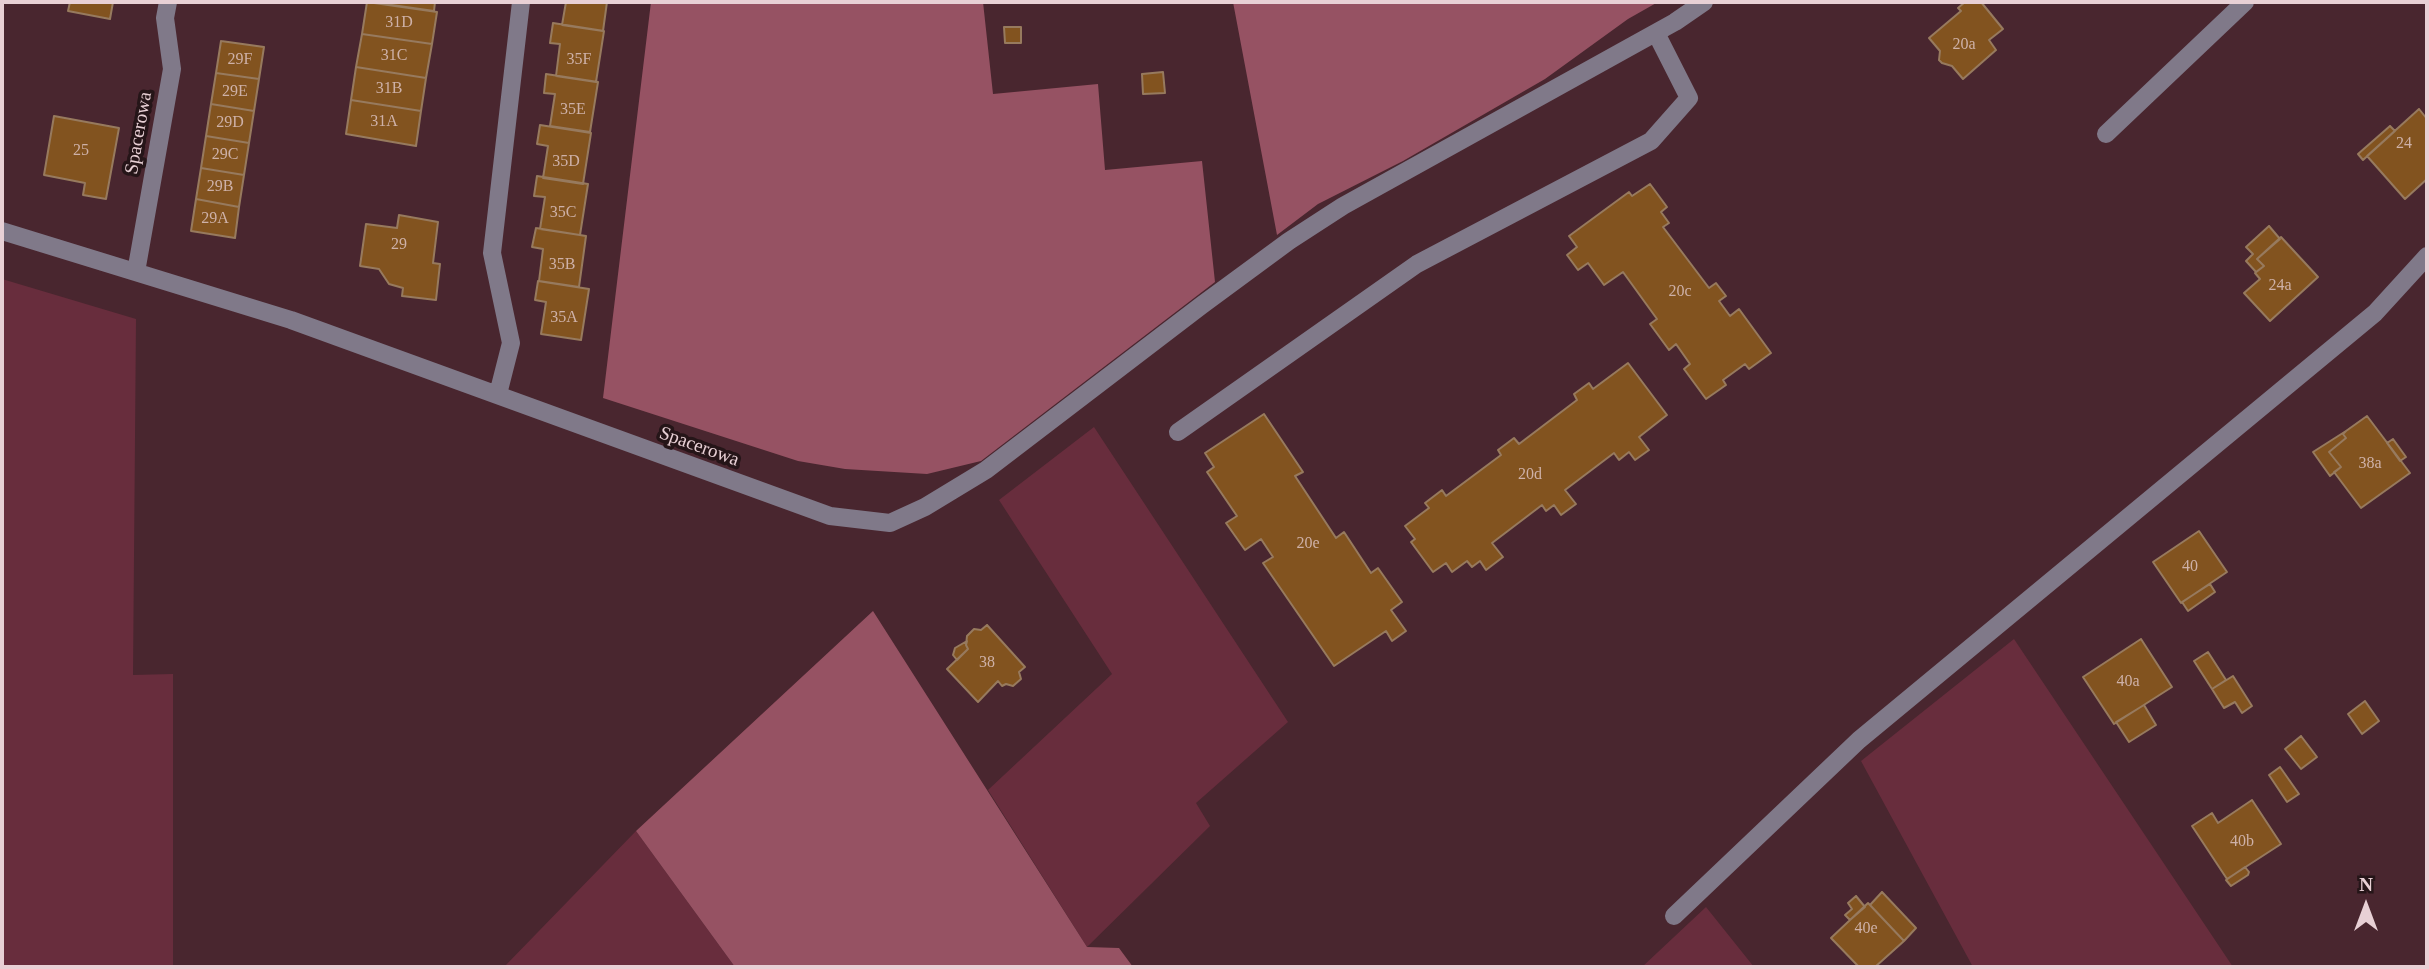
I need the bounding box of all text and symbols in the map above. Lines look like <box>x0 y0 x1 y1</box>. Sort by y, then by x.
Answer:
house number: 31D <box>385 13 413 33</box>
house number: 20a <box>1952 35 1976 55</box>
house number: 31C <box>381 46 407 66</box>
house number: 29F <box>228 50 252 70</box>
house number: 35F <box>567 50 591 70</box>
house number: 31B <box>376 79 402 99</box>
house number: 29E <box>222 82 248 102</box>
street label: Spacerowa <box>121 90 157 176</box>
house number: 35E <box>560 100 586 120</box>
house number: 31A <box>370 112 398 132</box>
house number: 29D <box>216 113 244 133</box>
house number: 24 <box>2396 134 2412 154</box>
house number: 25 <box>73 141 89 161</box>
house number: 29C <box>212 145 238 165</box>
house number: 35D <box>552 152 580 172</box>
house number: 29B <box>207 177 233 197</box>
house number: 35C <box>550 203 576 223</box>
house number: 29A <box>201 209 229 229</box>
house number: 29 <box>391 235 407 255</box>
house number: 35B <box>549 255 575 275</box>
house number: 24a <box>2268 276 2292 296</box>
house number: 20c <box>1668 282 1692 302</box>
house number: 35A <box>550 308 578 328</box>
street label: Spacerowa <box>656 422 742 472</box>
house number: 38a <box>2358 454 2382 474</box>
house number: 20d <box>1518 465 1542 485</box>
house number: 20e <box>1296 534 1320 554</box>
house number: 40 <box>2182 557 2198 577</box>
house number: 38 <box>979 653 995 673</box>
house number: 40a <box>2116 672 2140 692</box>
house number: 40b <box>2230 832 2254 852</box>
north arrow <box>2331 871 2401 941</box>
text: N <box>2359 874 2373 895</box>
house number: 40e <box>1854 919 1878 939</box>

